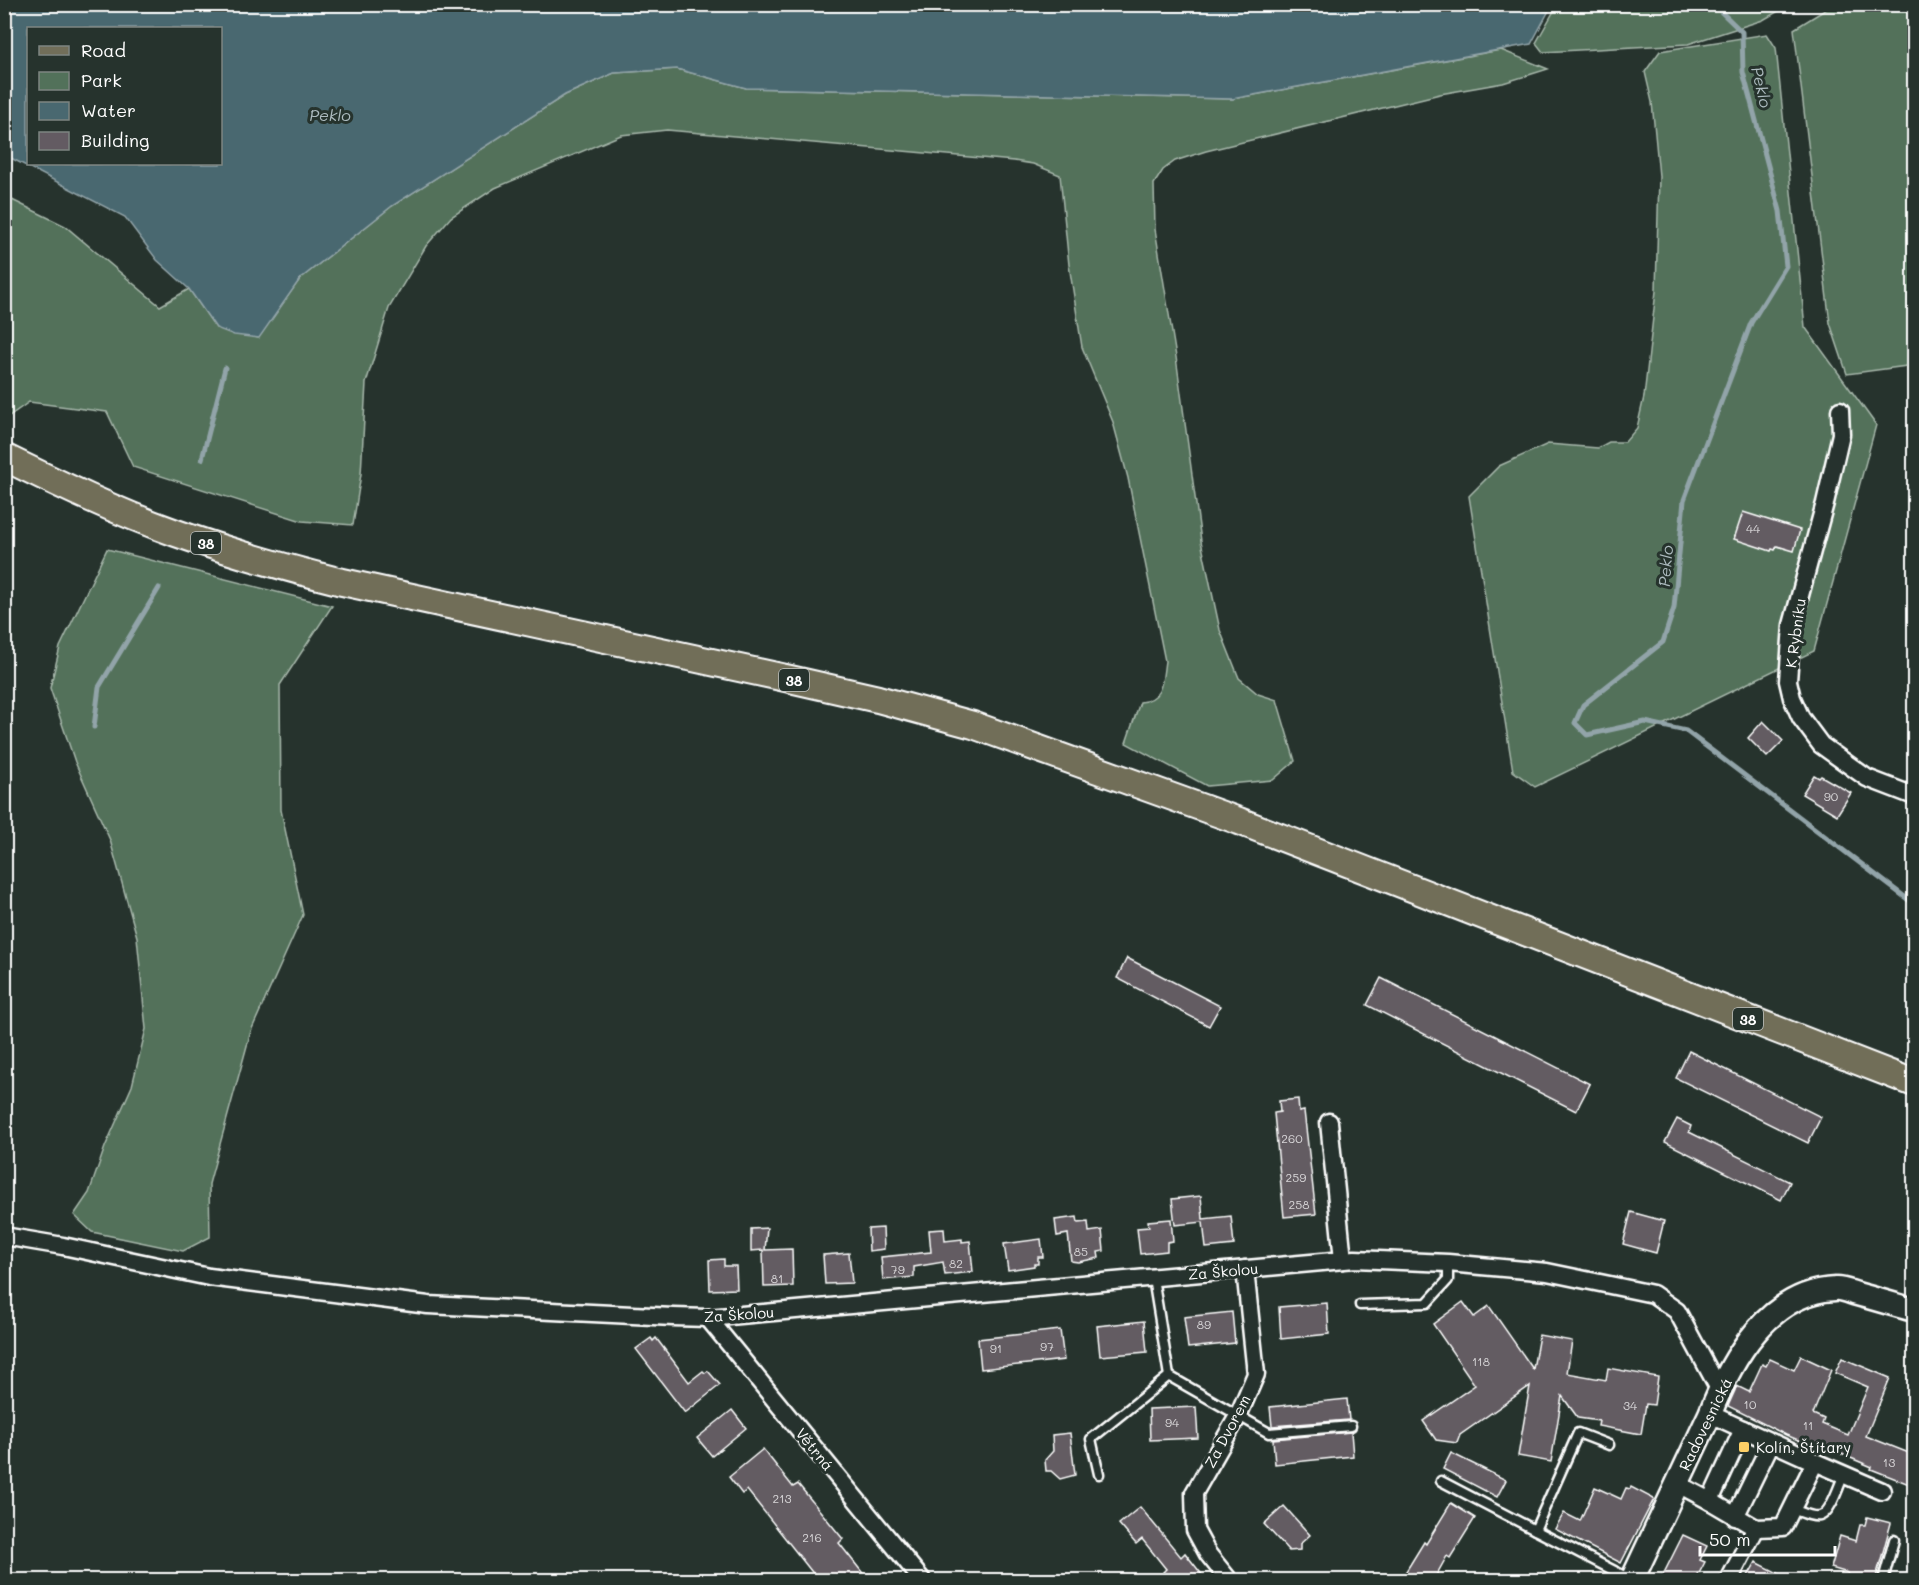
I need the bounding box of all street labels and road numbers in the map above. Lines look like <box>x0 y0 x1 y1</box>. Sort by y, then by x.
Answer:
road number: 38 <box>191 532 221 554</box>
street label: K Rybníku <box>1780 597 1810 669</box>
road number: 38 <box>779 669 809 691</box>
road number: 38 <box>1733 1008 1763 1030</box>
street label: Za Školou <box>1187 1258 1259 1284</box>
street label: Za Školou <box>703 1302 775 1326</box>
street label: Radovesnická <box>1674 1374 1736 1474</box>
street label: Za Dvorem <box>1199 1391 1255 1471</box>
street label: Větrná <box>792 1423 838 1475</box>

